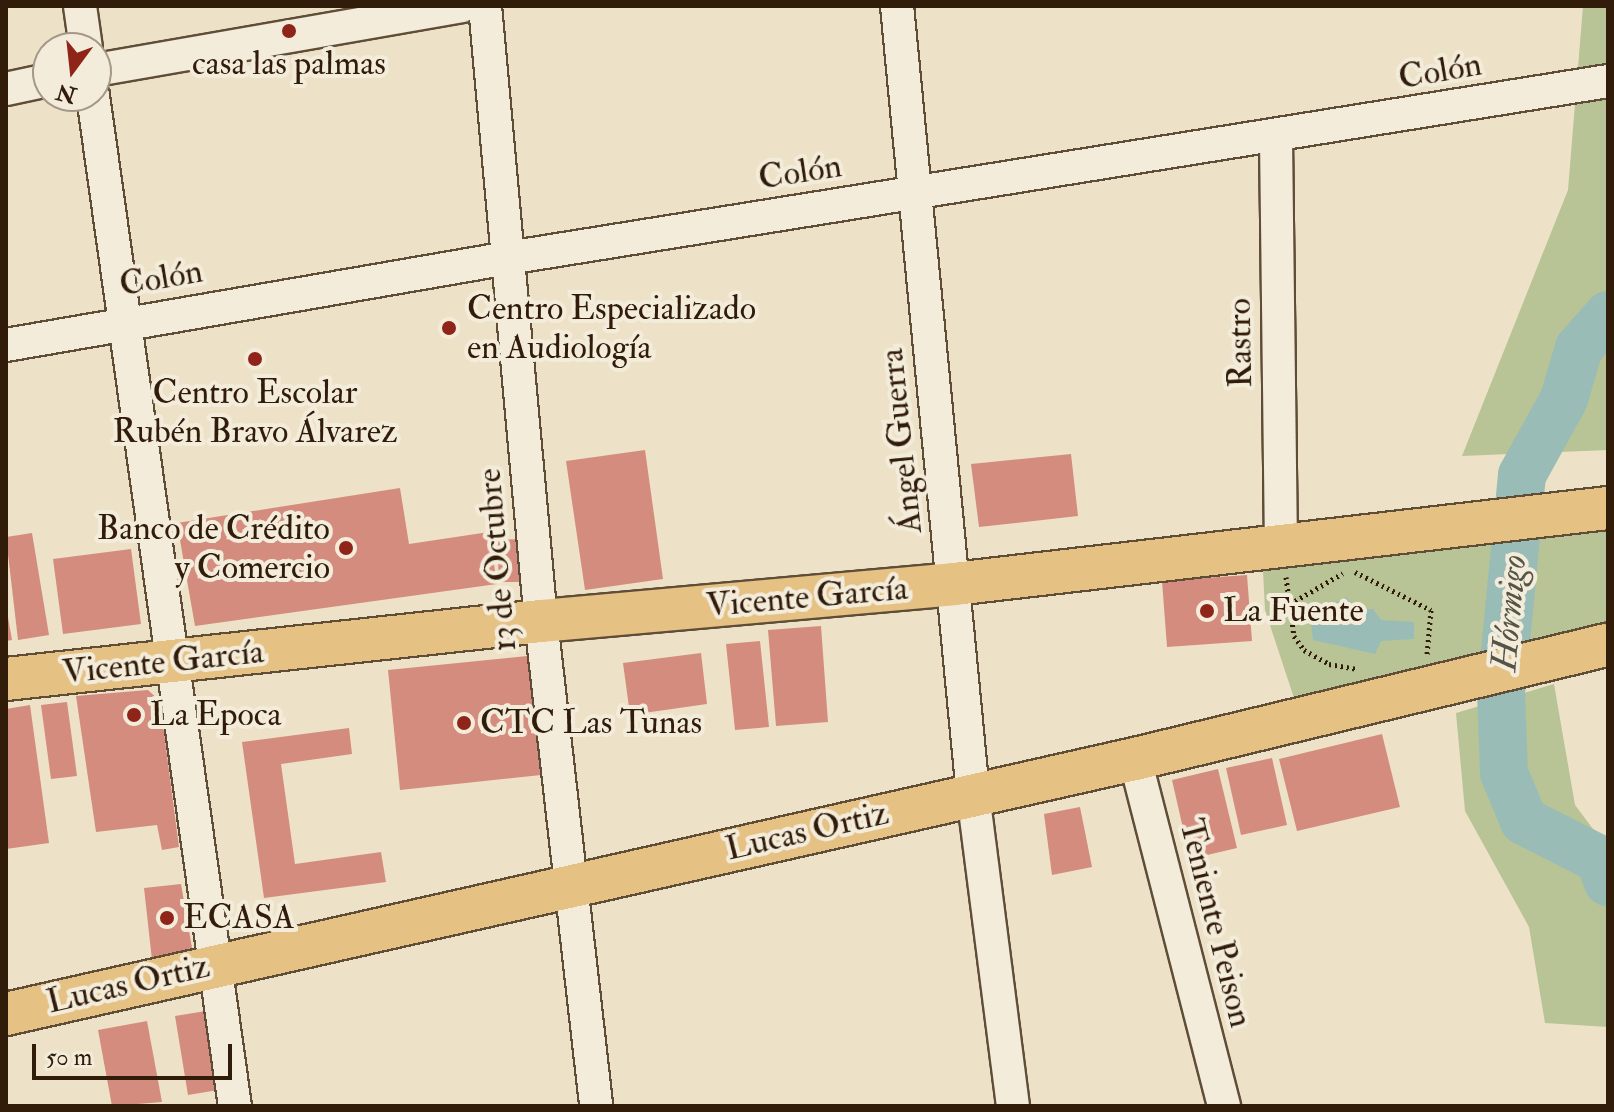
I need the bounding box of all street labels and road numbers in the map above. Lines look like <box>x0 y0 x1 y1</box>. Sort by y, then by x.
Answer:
street label: Colón <box>1395 44 1485 98</box>
street label: Colón <box>756 145 844 199</box>
street label: Colón <box>116 251 206 305</box>
street label: Rastro <box>1219 298 1261 388</box>
street label: Ángel Guerra <box>871 347 931 535</box>
street label: 13 de Octubre <box>469 467 525 653</box>
street label: Vicente García <box>704 568 910 626</box>
street label: Vicente García <box>60 631 266 693</box>
street label: Lucas Ortiz <box>722 792 892 870</box>
street label: Teniente Peison <box>1170 815 1262 1031</box>
street label: Lucas Ortiz <box>43 945 213 1023</box>

